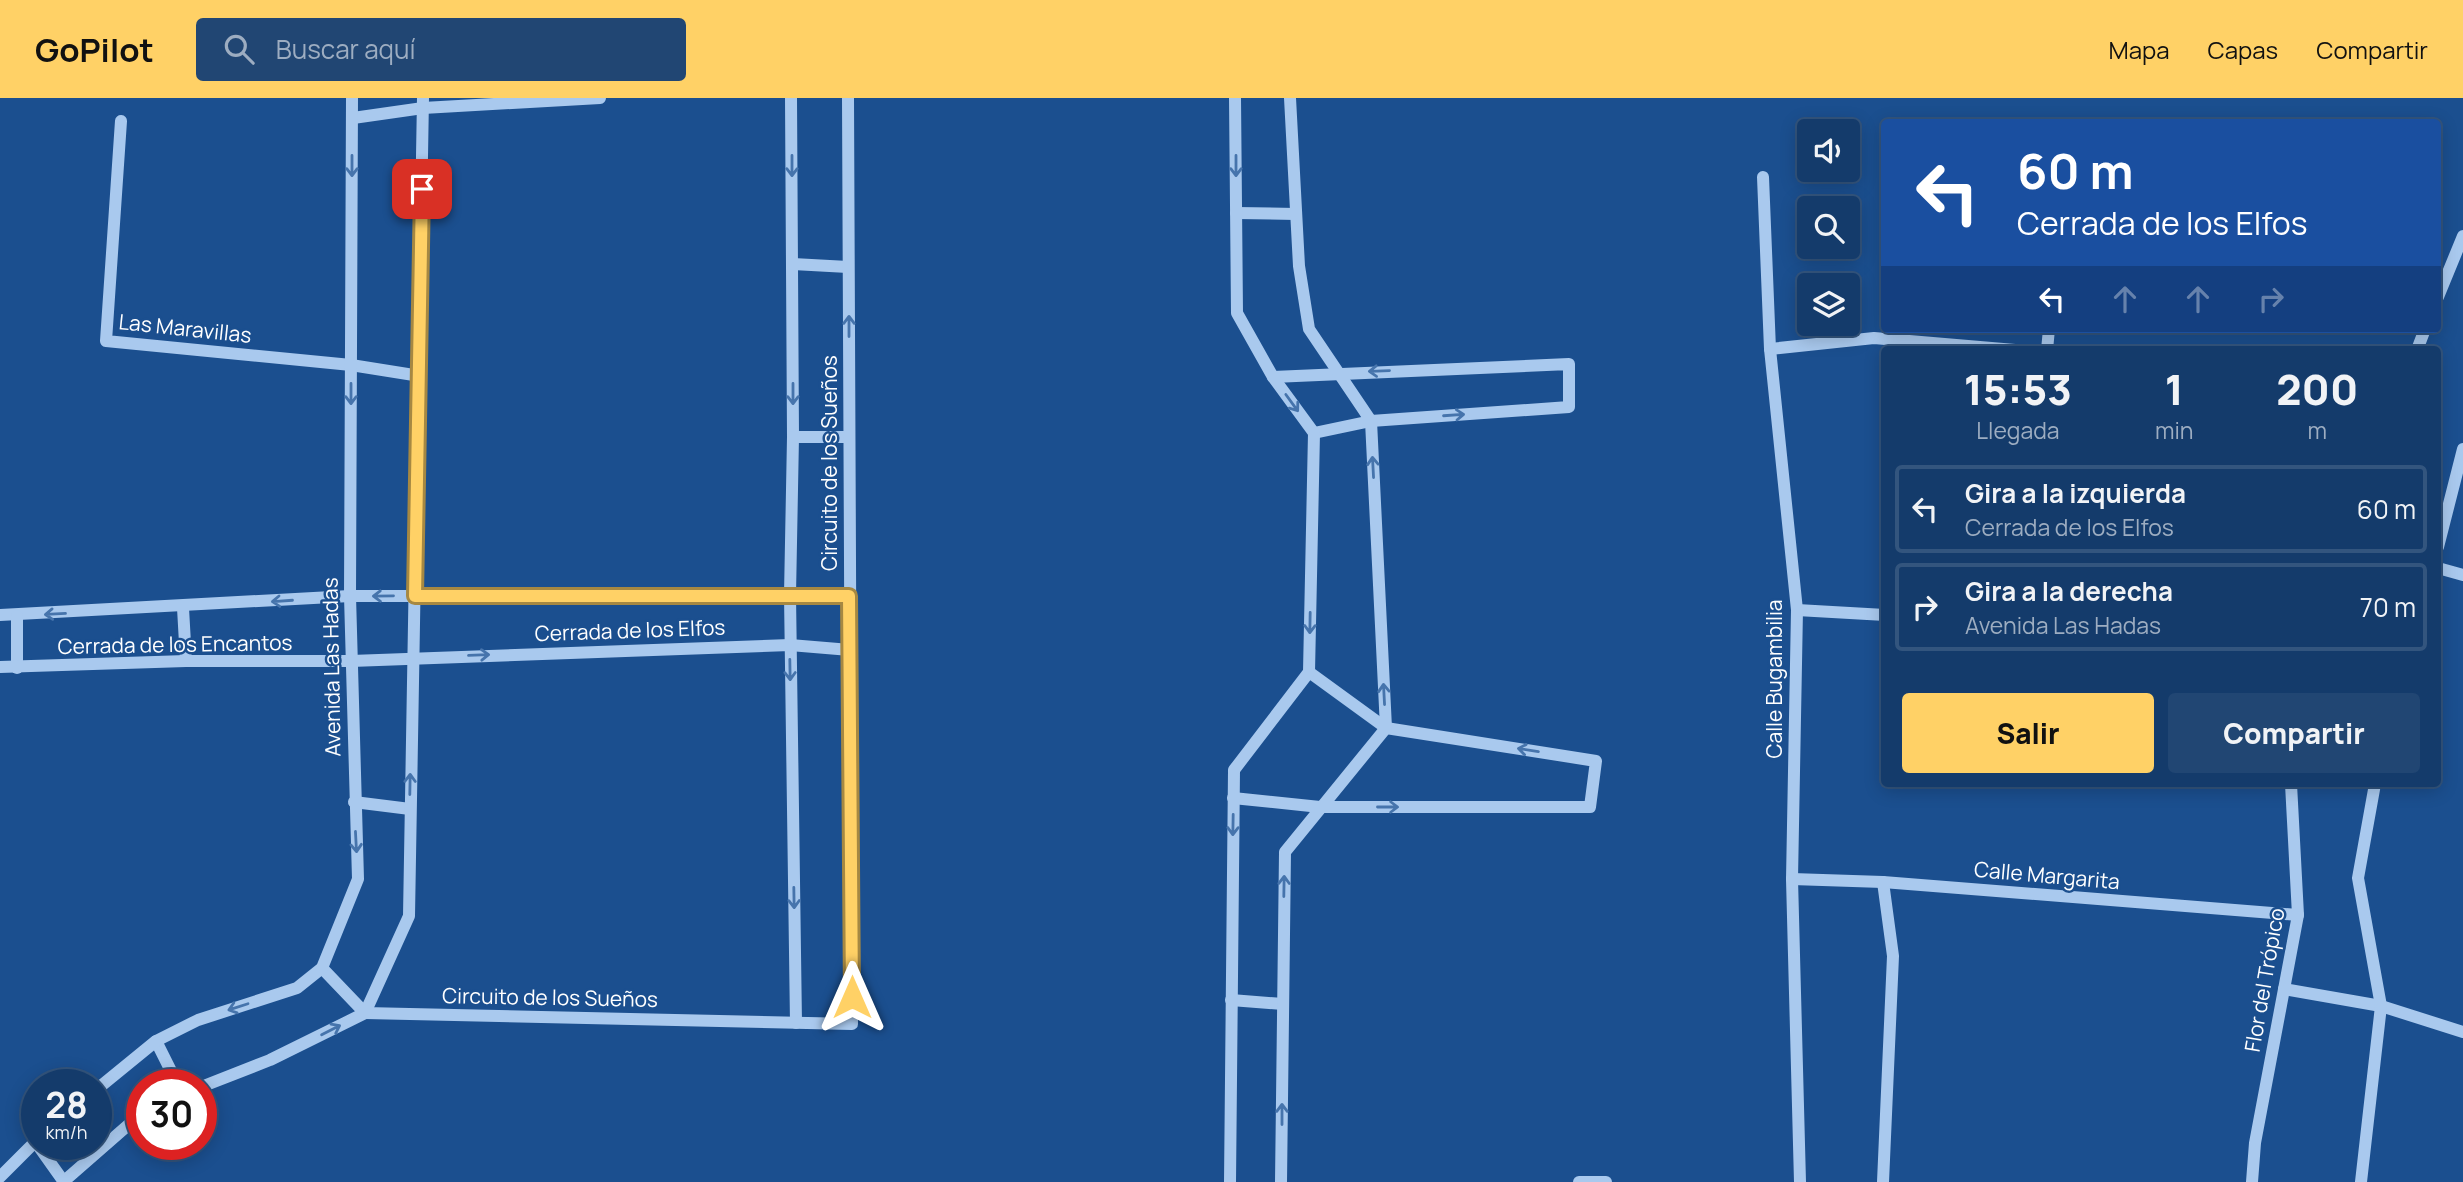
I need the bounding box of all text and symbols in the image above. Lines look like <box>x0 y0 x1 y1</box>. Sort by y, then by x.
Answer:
search box <box>196 18 686 81</box>
text: GoPilot <box>35 27 154 72</box>
icon: search <box>220 30 258 68</box>
text: Buscar aquí <box>276 31 416 67</box>
text: Mapa <box>2109 33 2170 66</box>
text: Capas <box>2208 33 2278 66</box>
text: Compartir <box>2316 33 2428 66</box>
map controls <box>1797 119 1860 336</box>
button: sound <box>1797 119 1860 182</box>
text: 60 m <box>2017 137 2134 204</box>
icon: left <box>1902 147 1993 238</box>
one-way arrow <box>345 154 359 177</box>
one-way arrow <box>785 154 799 177</box>
one-way arrow <box>1229 154 1243 177</box>
pin <box>392 159 452 219</box>
icon: arrive <box>403 170 441 208</box>
button: search <box>1797 196 1860 259</box>
text: Cerrada de los Elfos <box>2017 201 2307 245</box>
button: layers <box>1797 273 1860 336</box>
icon: left <box>2033 280 2071 318</box>
icon: ahead <box>2106 280 2144 318</box>
icon: ahead <box>2179 280 2217 318</box>
icon: right <box>2252 280 2290 318</box>
street label: Las Maravillas <box>117 307 253 349</box>
one-way arrow <box>842 314 856 337</box>
street label: Circuito de los Sueños <box>815 355 843 571</box>
text: 15:53 <box>1964 360 2072 418</box>
text: 1 <box>2165 360 2184 418</box>
text: 200 <box>2276 360 2358 418</box>
one-way arrow <box>1367 365 1390 378</box>
one-way arrow <box>344 382 358 405</box>
one-way arrow <box>786 382 800 405</box>
one-way arrow <box>1285 393 1299 412</box>
one-way arrow <box>1442 408 1465 421</box>
text: Llegada <box>1976 414 2060 446</box>
text: min <box>2155 414 2193 446</box>
text: m <box>2307 414 2327 446</box>
one-way arrow <box>1366 456 1379 479</box>
text: Gira a la izquierda <box>1965 475 2186 511</box>
icon: left <box>1906 490 1944 528</box>
text: 60 m <box>2357 491 2416 527</box>
text: Cerrada de los Elfos <box>1965 511 2174 543</box>
text: Gira a la derecha <box>1965 573 2173 609</box>
street label: Avenida Las Hadas <box>315 577 347 757</box>
icon: right <box>1906 588 1944 626</box>
one-way arrow <box>372 589 395 603</box>
text: 70 m <box>2360 589 2416 625</box>
one-way arrow <box>272 595 294 608</box>
street label: Calle Bugambilia <box>1760 599 1788 759</box>
one-way arrow <box>45 608 67 621</box>
text: Avenida Las Hadas <box>1965 609 2161 641</box>
one-way arrow <box>1304 611 1317 634</box>
street label: Cerrada de los Elfos <box>534 613 726 647</box>
street label: Cerrada de los Encantos <box>57 628 293 660</box>
one-way arrow <box>468 648 491 662</box>
one-way arrow <box>784 658 797 681</box>
one-way arrow <box>1377 683 1390 706</box>
button: Salir <box>1902 693 2154 773</box>
button: Compartir <box>2168 693 2420 773</box>
one-way arrow <box>1518 743 1540 756</box>
one-way arrow <box>403 773 417 796</box>
one-way arrow <box>1376 800 1399 814</box>
one-way arrow <box>1226 813 1240 836</box>
one-way arrow <box>350 830 363 852</box>
street label: Calle Margarita <box>1973 855 2121 895</box>
one-way arrow <box>1277 875 1291 898</box>
one-way arrow <box>787 886 801 909</box>
street label: Flor del Trópico <box>2238 906 2290 1054</box>
position arrow <box>815 960 889 1034</box>
street label: Circuito de los Sueños <box>442 981 658 1013</box>
one-way arrow <box>227 1001 249 1014</box>
one-way arrow <box>320 1022 341 1036</box>
speed limit sign: 30 <box>126 1069 217 1160</box>
text: 28 <box>45 1081 88 1129</box>
one-way arrow <box>1275 1103 1289 1126</box>
text: km/h <box>46 1120 87 1144</box>

